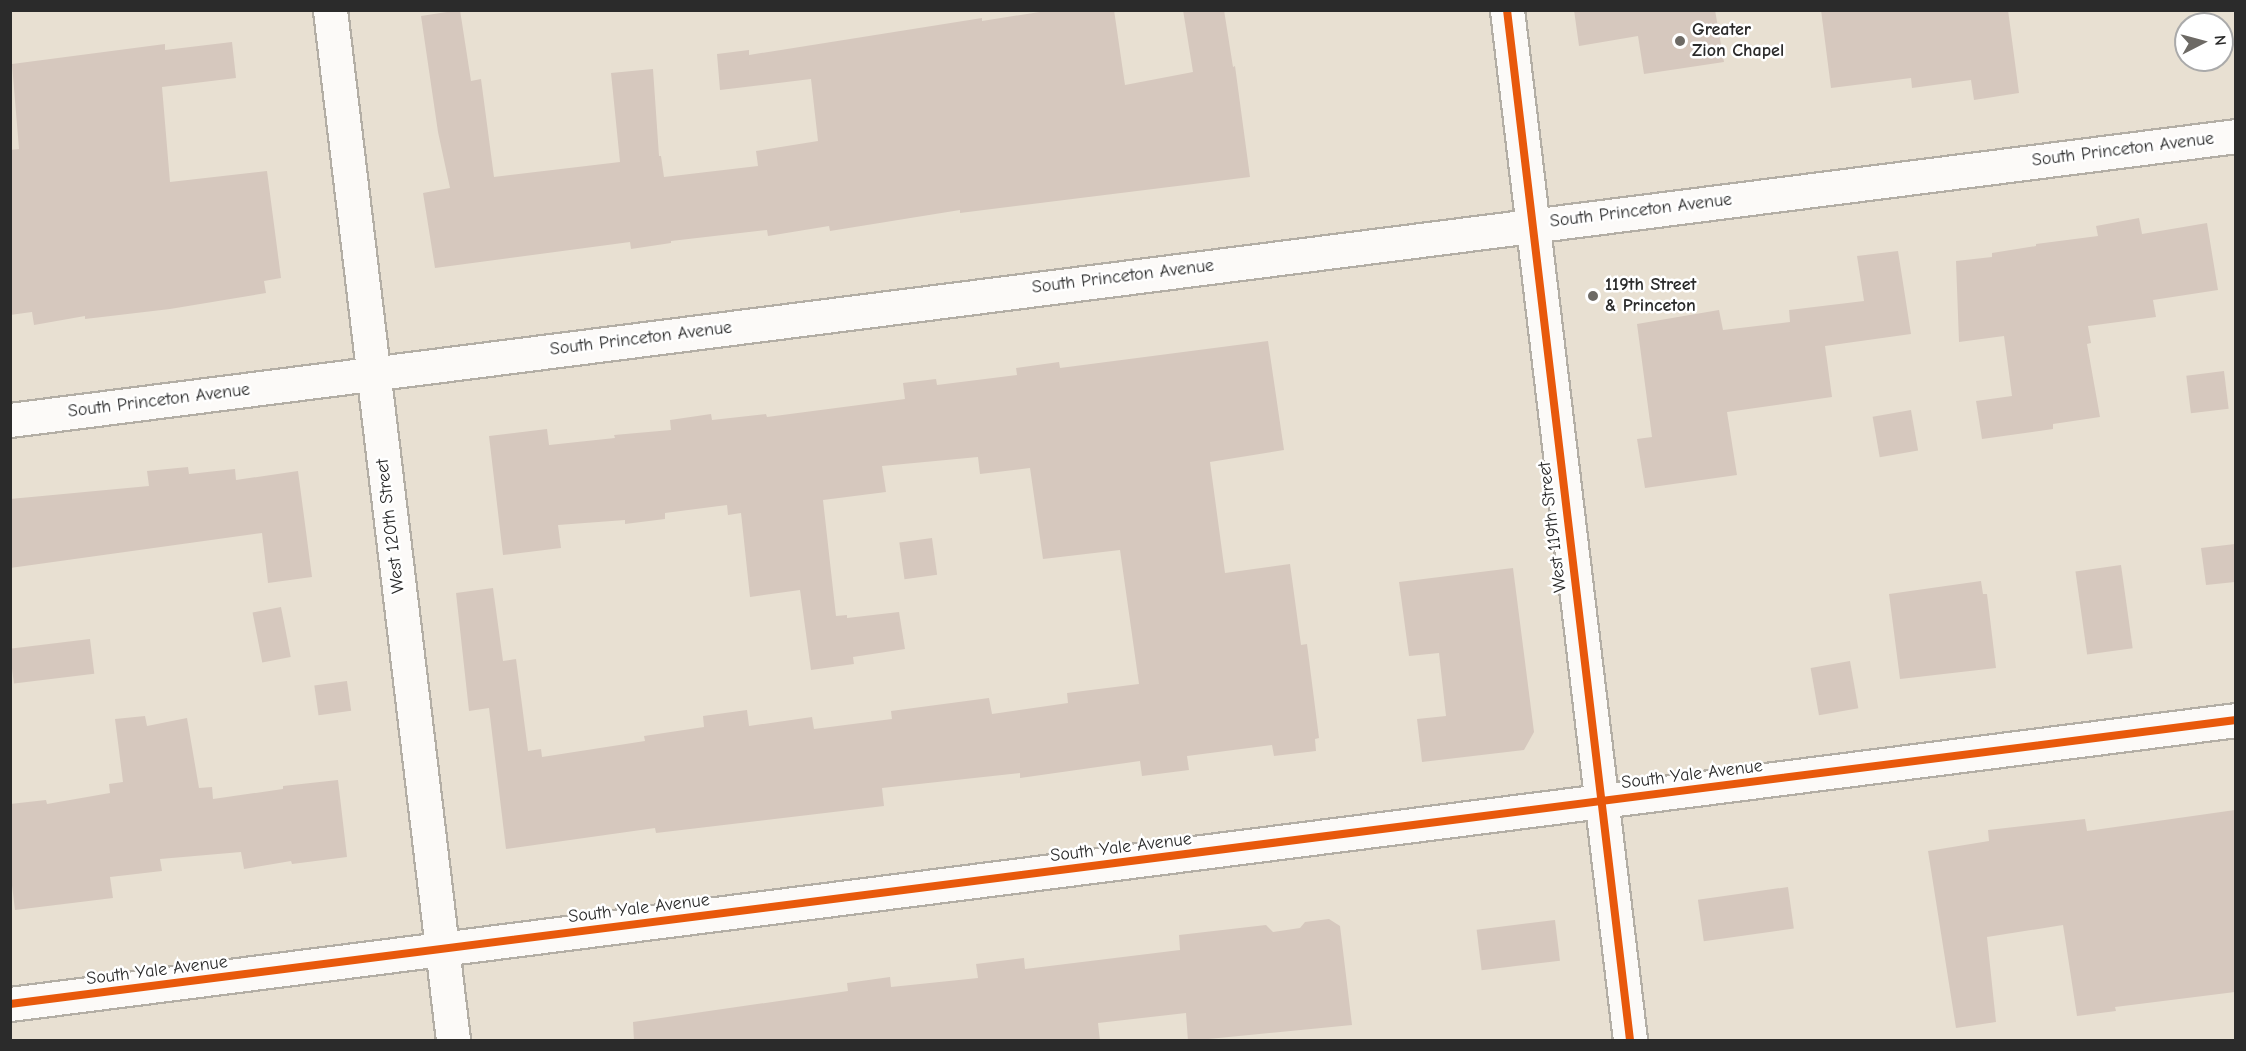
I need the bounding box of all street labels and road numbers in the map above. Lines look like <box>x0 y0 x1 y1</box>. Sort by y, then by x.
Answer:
street label: South Princeton Avenue <box>2031 128 2215 172</box>
street label: South Princeton Avenue <box>1549 189 1733 233</box>
street label: South Princeton Avenue <box>1031 255 1215 299</box>
street label: South Princeton Avenue <box>549 317 733 361</box>
street label: South Princeton Avenue <box>67 379 251 423</box>
street label: West 120th Street <box>372 457 410 595</box>
street label: West 119th Street <box>1534 460 1572 594</box>
street label: South Yale Avenue <box>1620 756 1764 794</box>
street label: South Yale Avenue <box>1049 829 1193 867</box>
street label: South Yale Avenue <box>567 890 711 928</box>
street label: South Yale Avenue <box>85 952 229 990</box>

